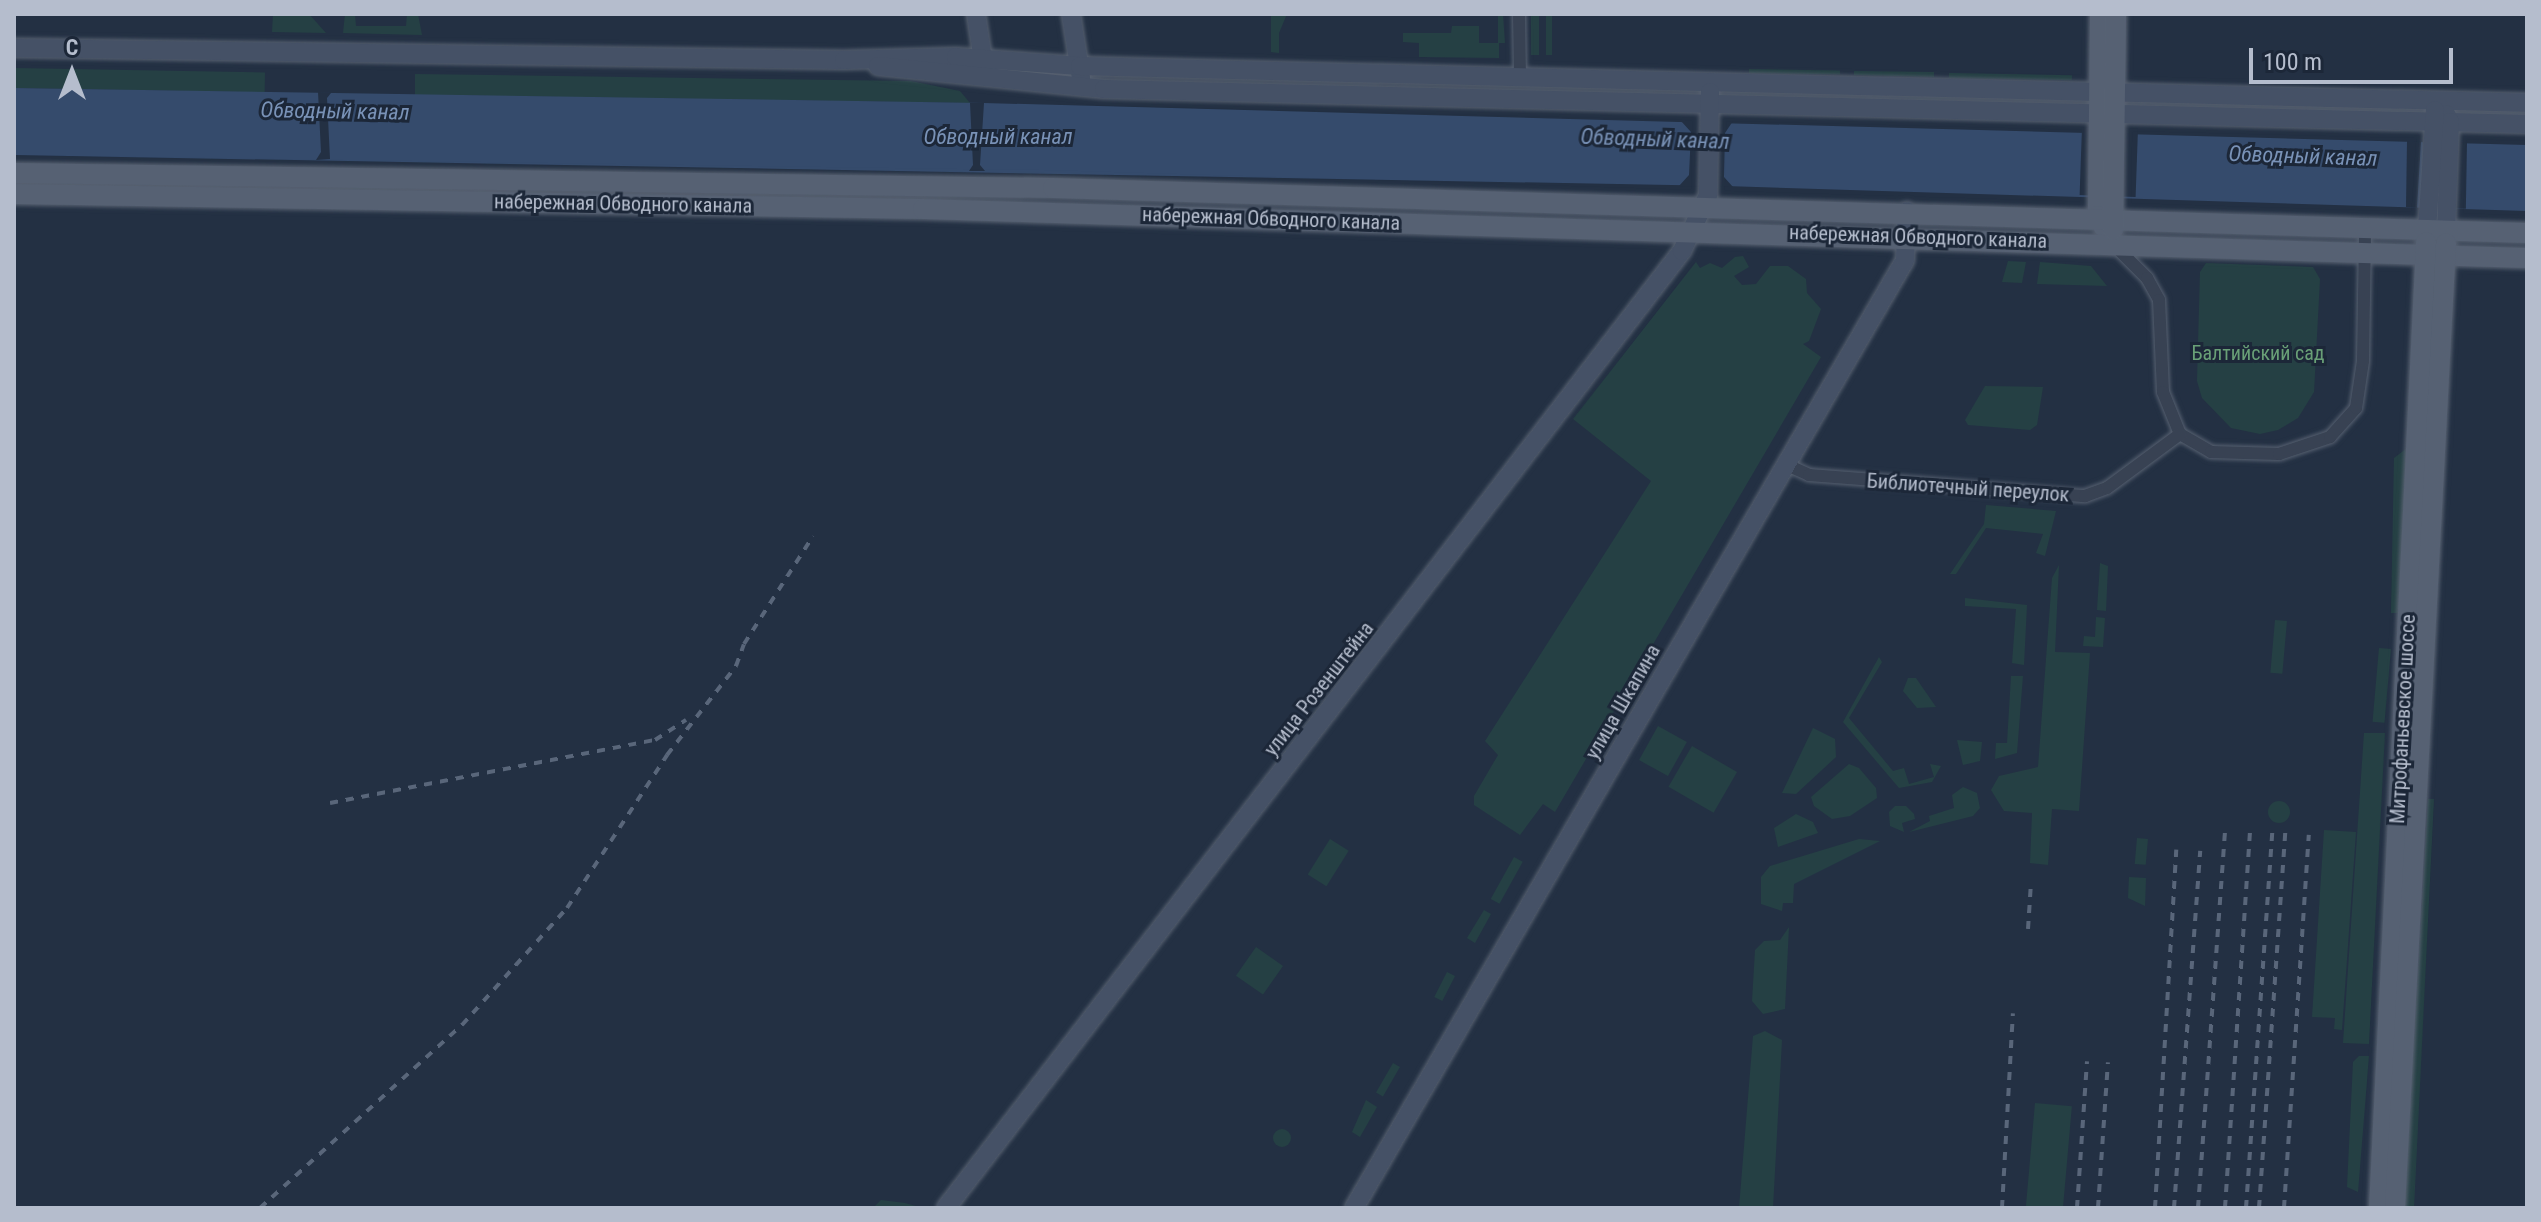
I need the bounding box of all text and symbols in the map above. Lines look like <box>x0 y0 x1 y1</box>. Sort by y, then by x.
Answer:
north arrow <box>32 32 112 112</box>
scale bar <box>2253 32 2457 82</box>
text: С <box>66 35 78 60</box>
text: 100 m <box>2263 48 2322 76</box>
water label: Обводный канал <box>260 97 410 125</box>
water label: Обводный канал <box>1580 123 1730 155</box>
water label: Обводный канал <box>923 124 1073 150</box>
water label: Обводный канал <box>2228 140 2378 172</box>
street label: набережная Обводного канала <box>494 190 752 218</box>
street label: набережная Обводного канала <box>1142 203 1400 235</box>
street label: набережная Обводного канала <box>1789 221 2047 253</box>
park label: Балтийский сад <box>2191 341 2325 365</box>
street label: Библиотечный переулок <box>1866 469 2070 507</box>
street label: Митрофаньевское шоссе <box>2386 614 2420 824</box>
street label: улица Розенштейна <box>1259 617 1379 761</box>
street label: улица Шкапина <box>1580 640 1666 764</box>

